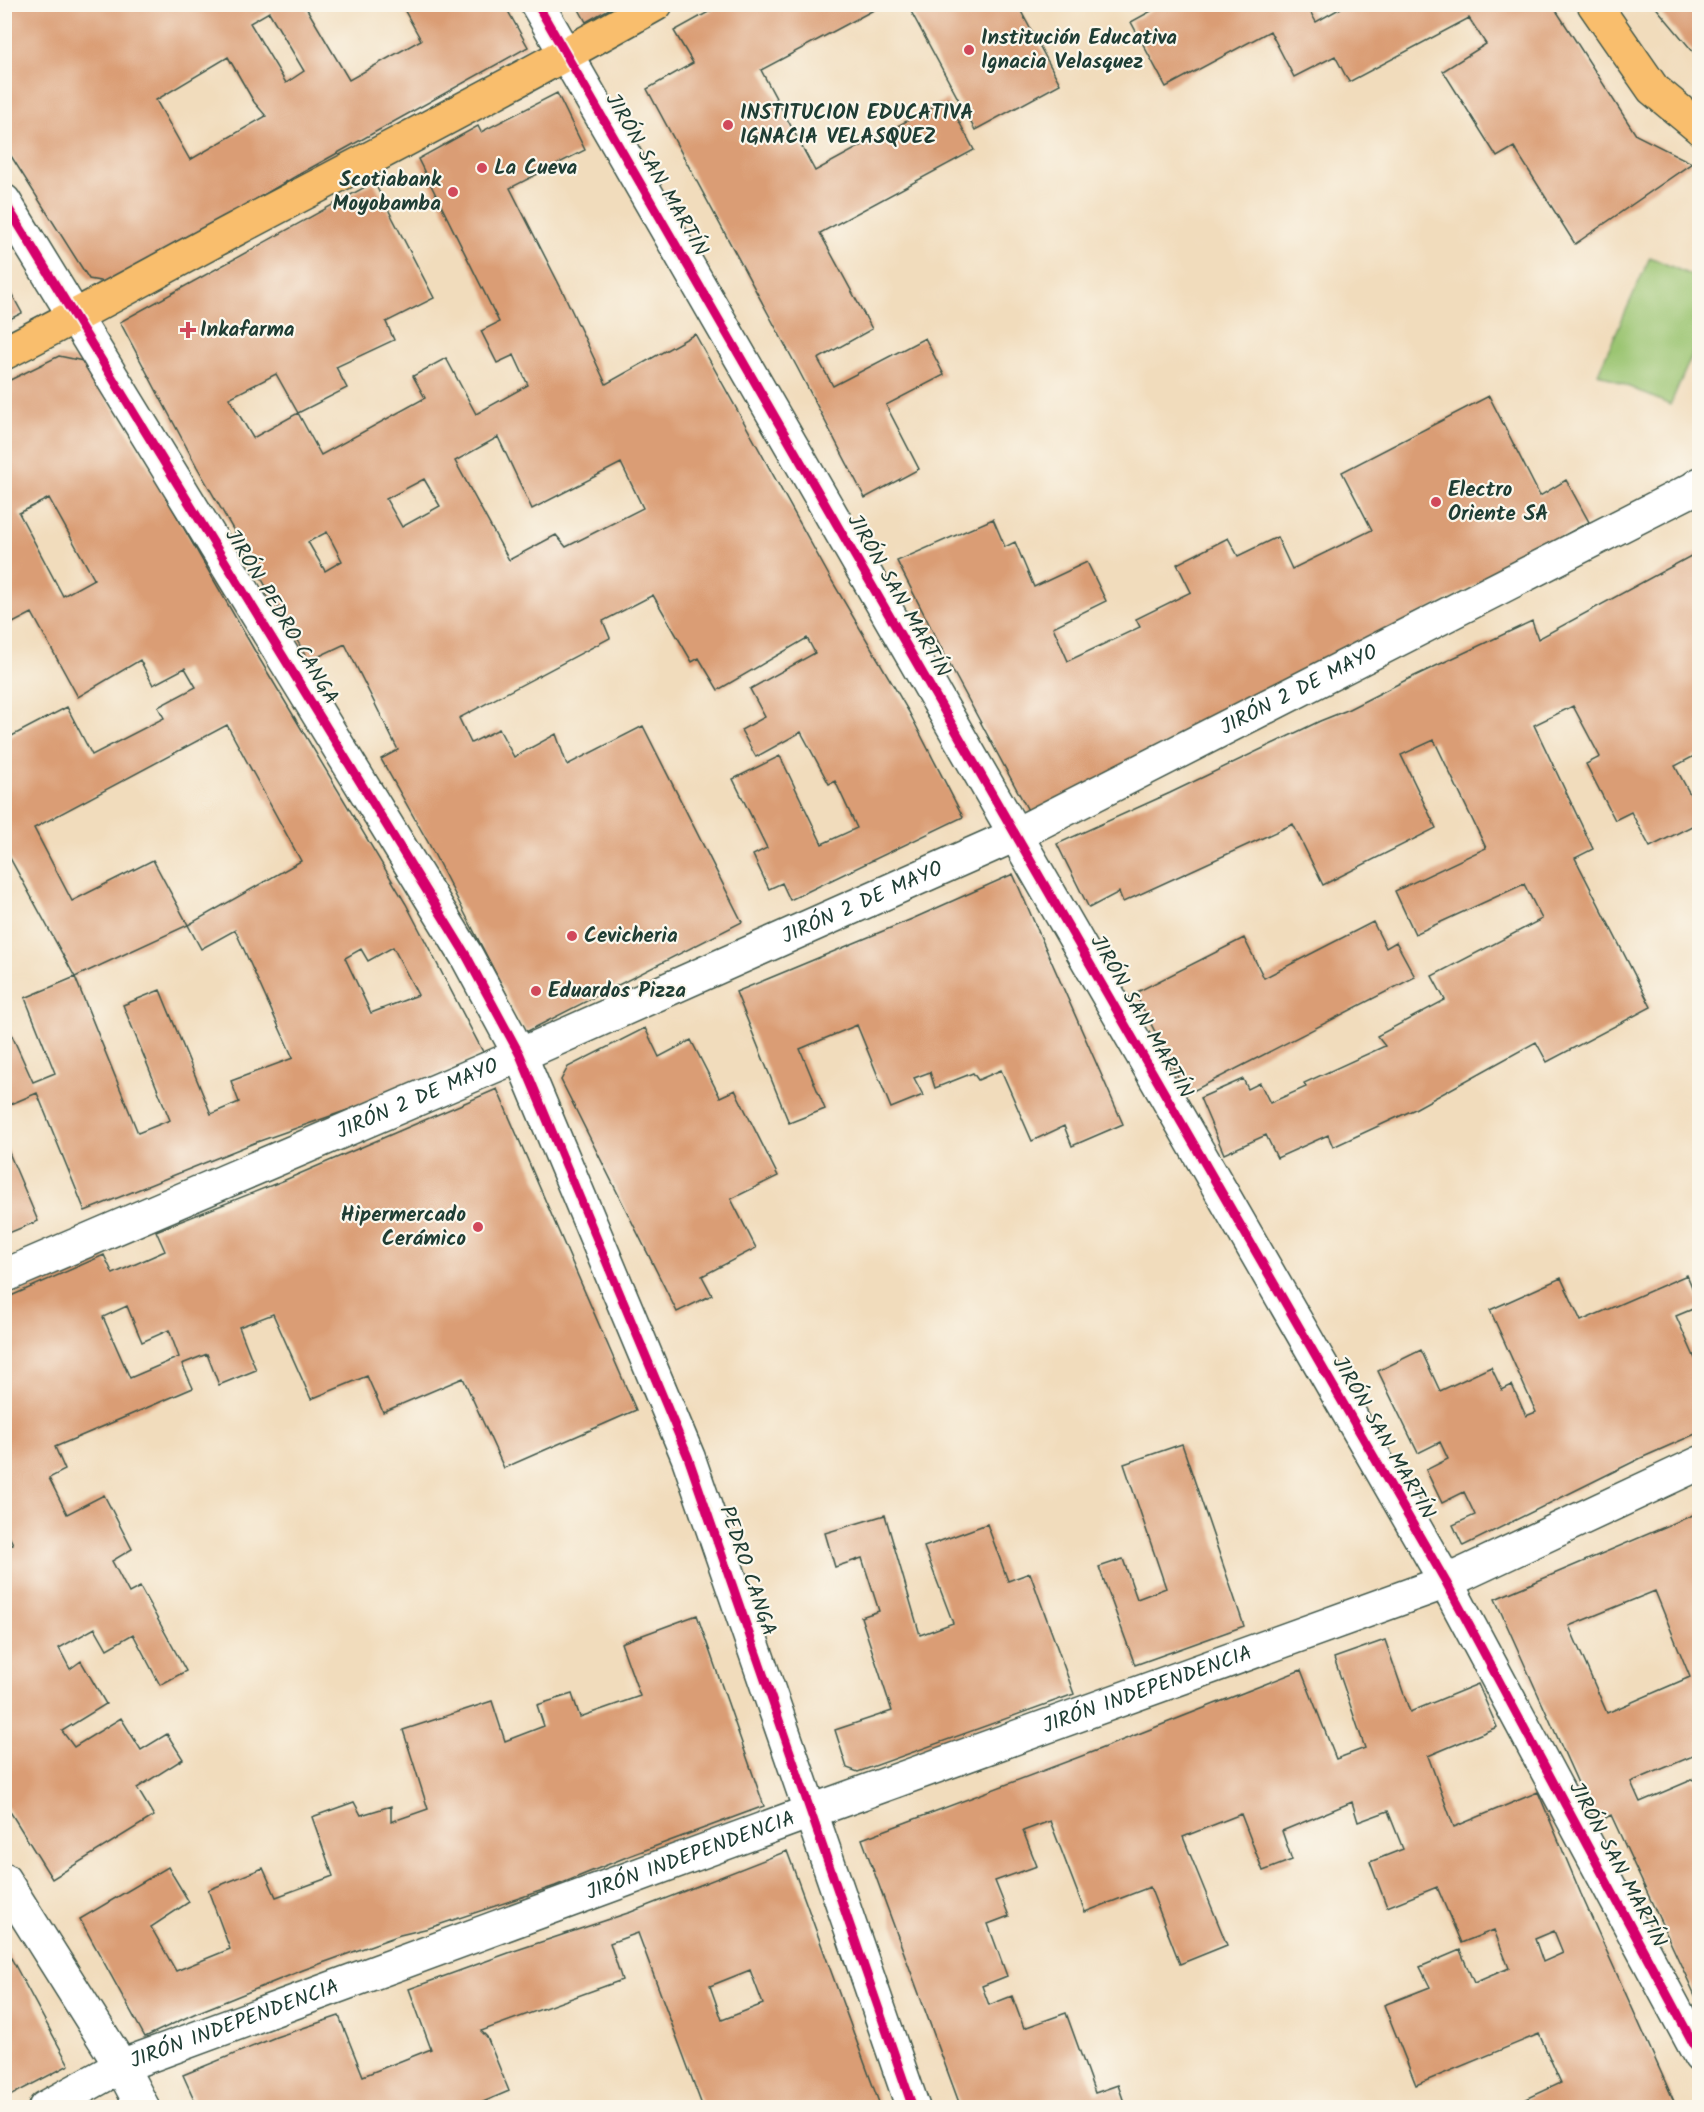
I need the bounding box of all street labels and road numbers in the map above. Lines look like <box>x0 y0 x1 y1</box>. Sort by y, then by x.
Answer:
street label: JIRÓN SAN MARTÍN <box>596 87 716 263</box>
street label: JIRÓN SAN MARTÍN <box>838 508 958 684</box>
street label: JIRÓN PEDRO CANGA <box>215 523 347 711</box>
street label: JIRÓN 2 DE MAYO <box>1214 636 1384 744</box>
street label: JIRÓN 2 DE MAYO <box>776 853 948 953</box>
street label: JIRÓN SAN MARTÍN <box>1081 929 1201 1105</box>
street label: JIRÓN 2 DE MAYO <box>331 1049 504 1148</box>
street label: JIRÓN SAN MARTÍN <box>1323 1350 1443 1526</box>
street label: PEDRO CANGA <box>709 1501 785 1641</box>
street label: JIRÓN INDEPENDENCIA <box>1038 1637 1257 1743</box>
street label: JIRÓN SAN MARTÍN <box>1559 1776 1675 1954</box>
street label: JIRÓN INDEPENDENCIA <box>581 1802 800 1909</box>
street label: JIRÓN INDEPENDENCIA <box>125 1970 344 2078</box>

